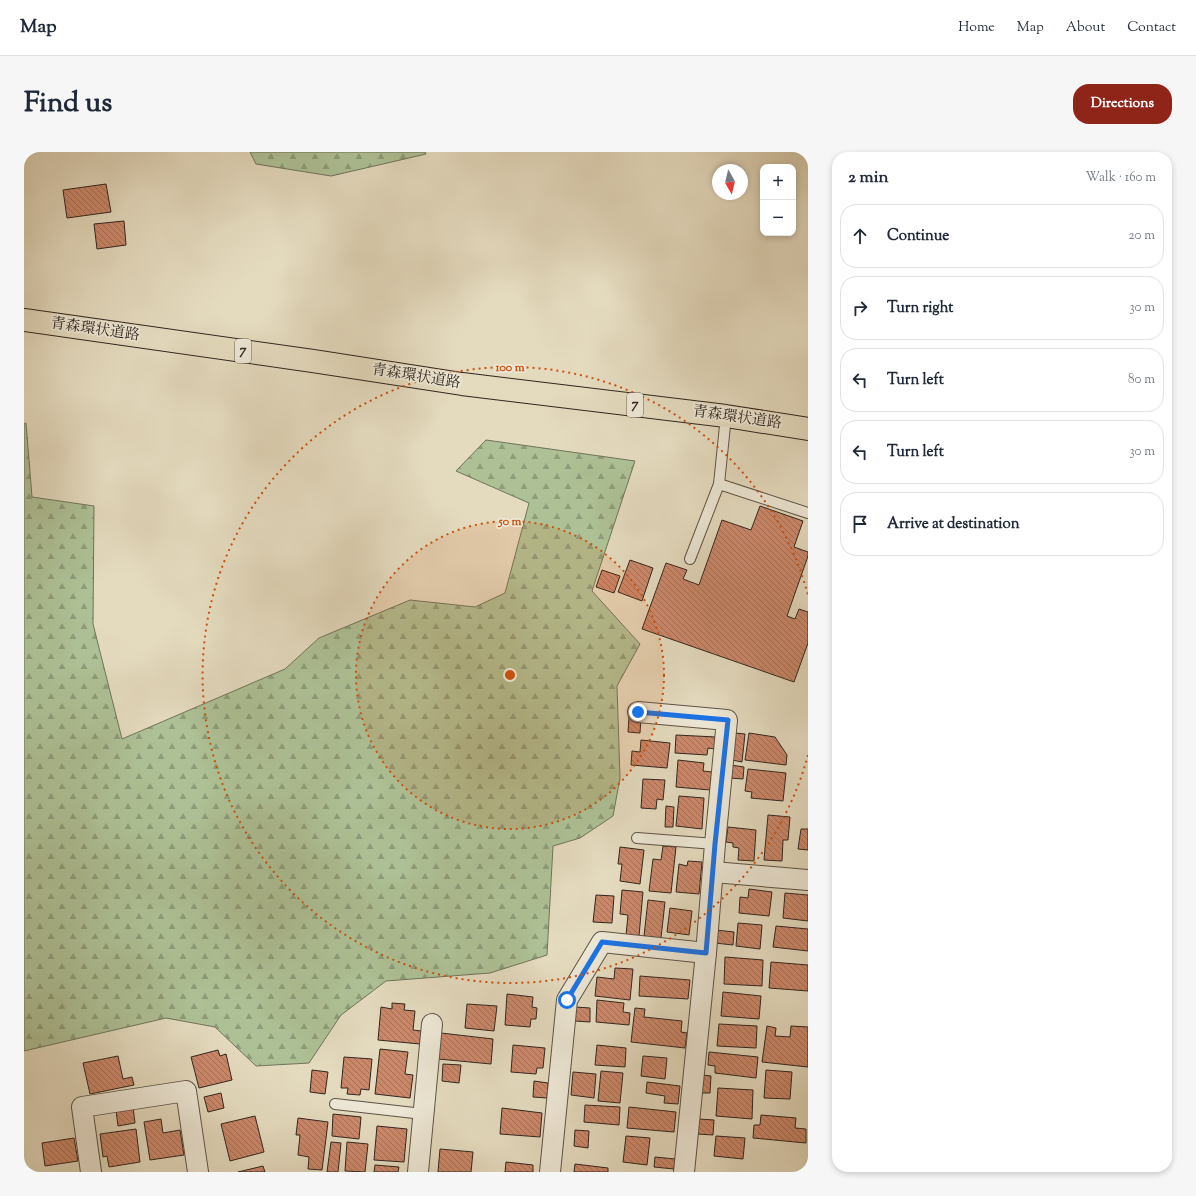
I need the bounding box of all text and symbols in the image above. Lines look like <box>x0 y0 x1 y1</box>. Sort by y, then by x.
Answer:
text: Map <box>20 14 57 41</box>
text: Home <box>958 18 995 38</box>
text: Map <box>1017 18 1044 38</box>
text: About <box>1066 18 1105 38</box>
text: Contact <box>1127 18 1176 38</box>
text: Find us <box>24 84 112 124</box>
button: Directions <box>1073 84 1172 124</box>
north arrow <box>712 164 748 200</box>
map controls <box>760 164 796 236</box>
button: + <box>760 164 796 200</box>
text: 2 min <box>848 166 889 190</box>
text: Walk · 160 m <box>1085 169 1156 187</box>
button: − <box>760 200 796 236</box>
icon: ahead <box>849 225 871 247</box>
text: Continue <box>887 226 949 247</box>
text: 20 m <box>1129 227 1155 245</box>
icon: right <box>849 297 871 319</box>
text: Turn right <box>887 298 953 319</box>
text: 30 m <box>1129 299 1155 317</box>
street label: 青森環状道路 <box>49 313 141 347</box>
road number: 7 <box>235 339 251 363</box>
text: 100 m <box>494 359 525 377</box>
street label: 青森環状道路 <box>370 360 462 394</box>
icon: left <box>849 369 871 391</box>
text: Turn left <box>887 370 944 391</box>
text: 80 m <box>1128 371 1155 389</box>
road number: 7 <box>627 393 643 417</box>
street label: 青森環状道路 <box>691 401 783 435</box>
icon: left <box>849 441 871 463</box>
text: Turn left <box>887 442 944 463</box>
text: 30 m <box>1129 443 1155 461</box>
text: 50 m <box>498 513 522 531</box>
icon: arrive <box>849 513 871 535</box>
text: Arrive at destination <box>887 514 1020 535</box>
centre of rings <box>503 668 517 682</box>
route end <box>629 703 647 721</box>
route start <box>558 991 576 1009</box>

